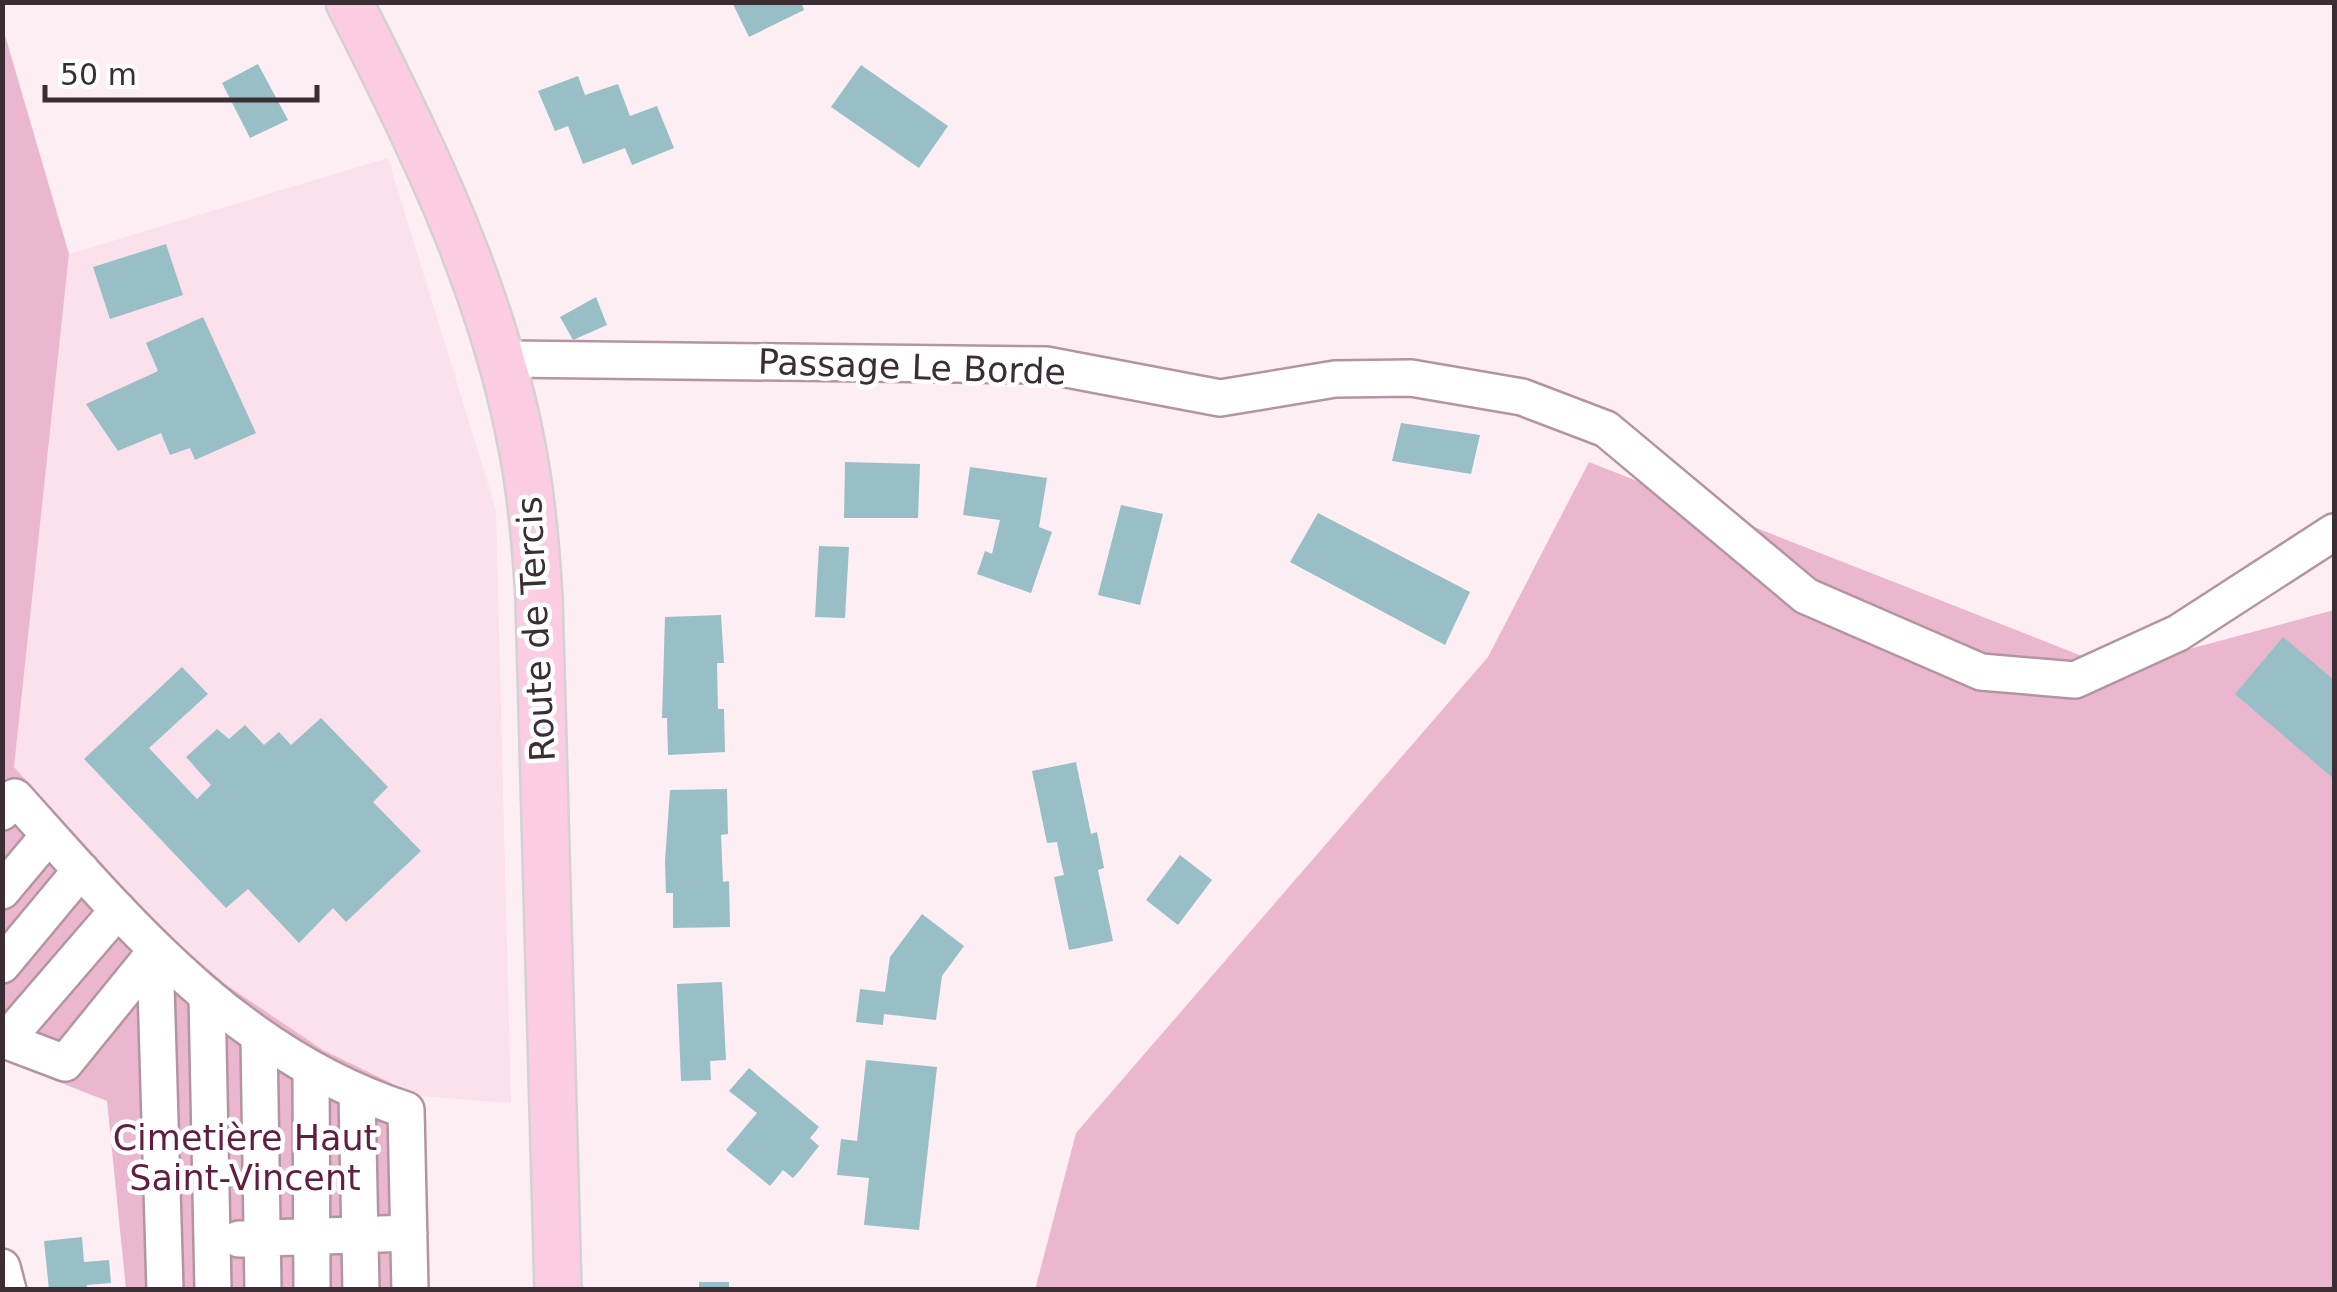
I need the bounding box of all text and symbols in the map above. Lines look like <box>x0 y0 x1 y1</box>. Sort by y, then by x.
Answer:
scale bar <box>45 40 318 102</box>
text: 50 m <box>60 57 137 92</box>
street label: Passage Le Borde <box>757 342 1067 392</box>
street label: Route de Tercis <box>509 495 563 763</box>
park label: Cimetière Haut Saint-Vincent <box>113 1118 377 1198</box>

